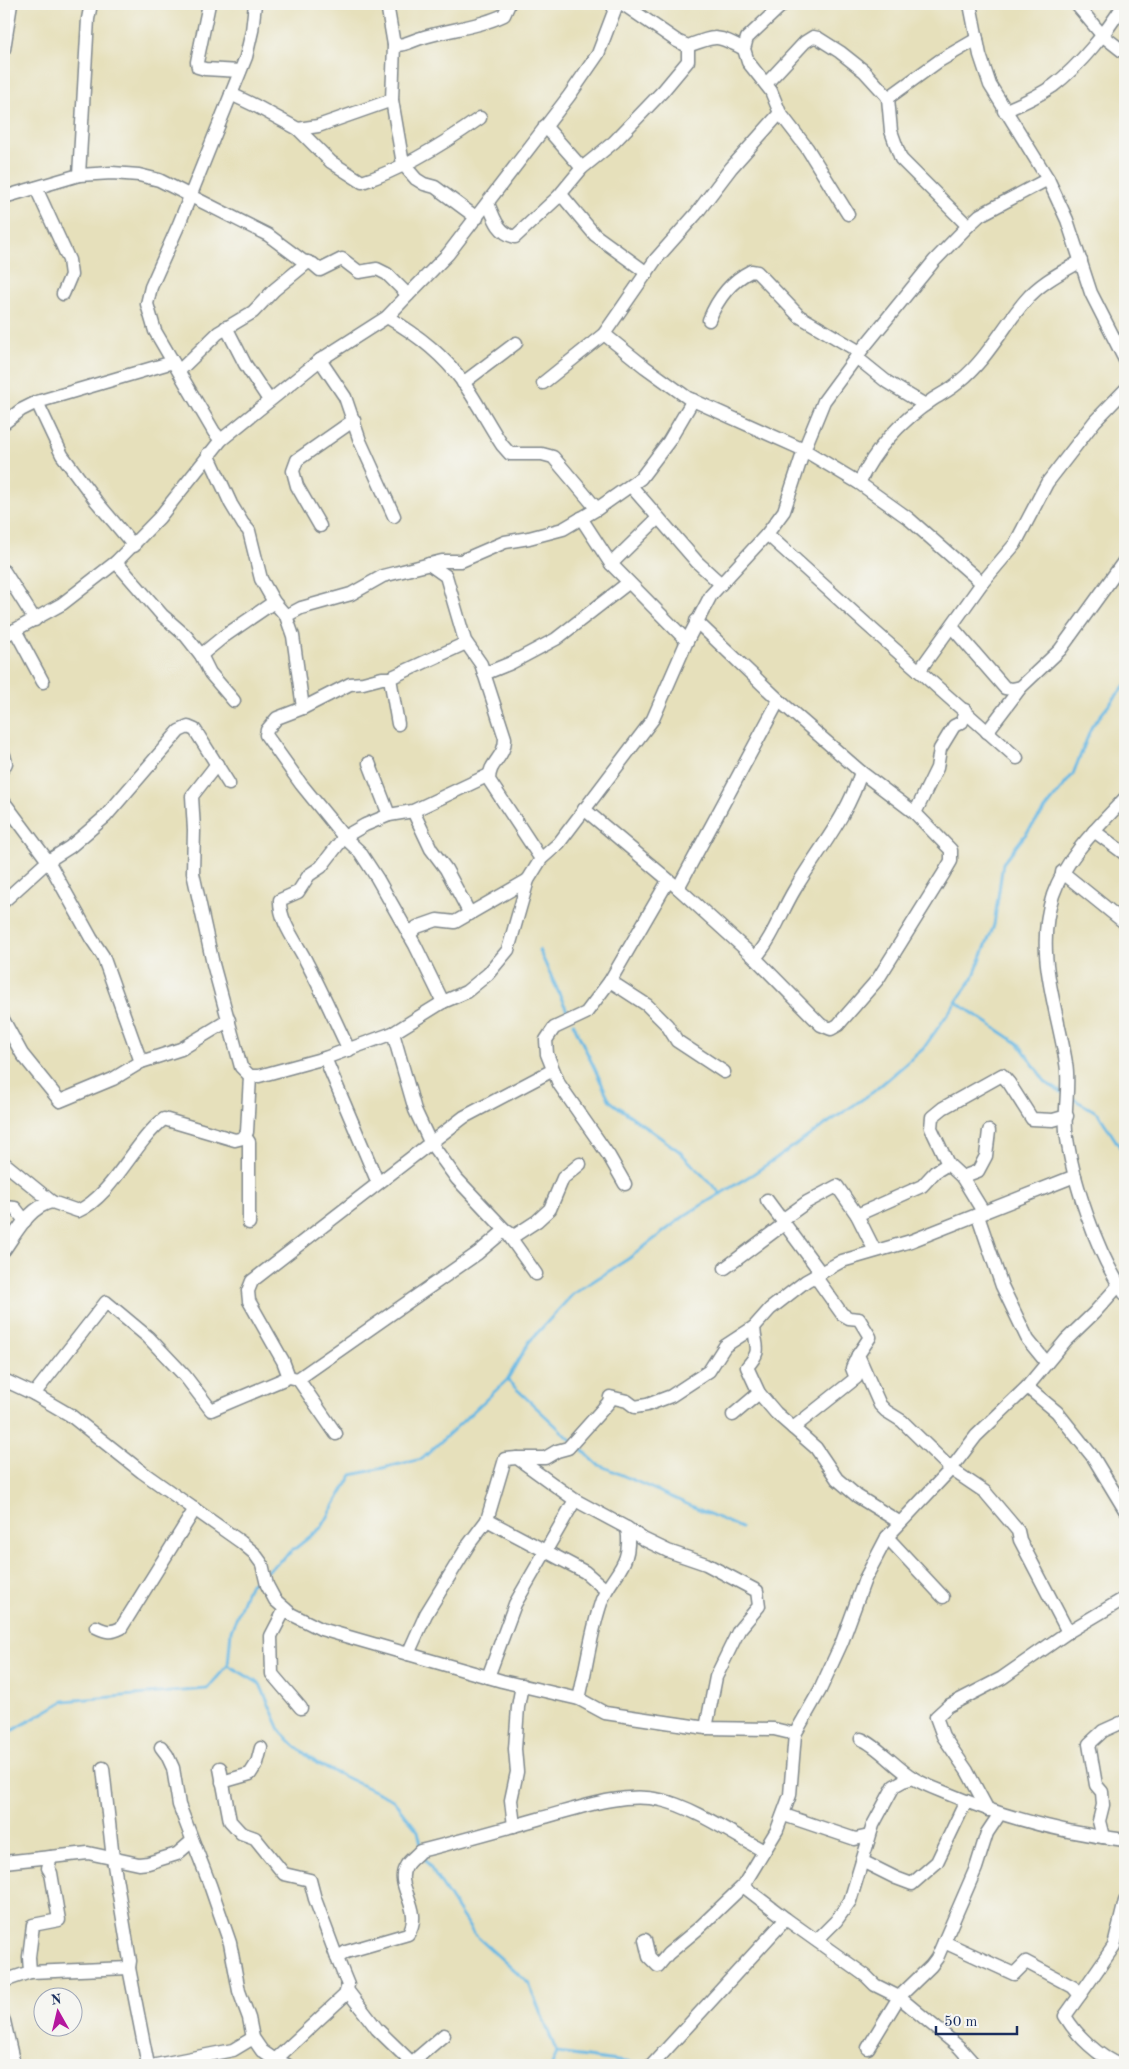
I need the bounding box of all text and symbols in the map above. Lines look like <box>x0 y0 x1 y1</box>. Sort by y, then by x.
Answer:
north arrow <box>32 1986 82 2036</box>
text: N <box>50 1992 63 2008</box>
scale bar <box>936 2004 1018 2036</box>
text: 50 m <box>944 2015 978 2030</box>

